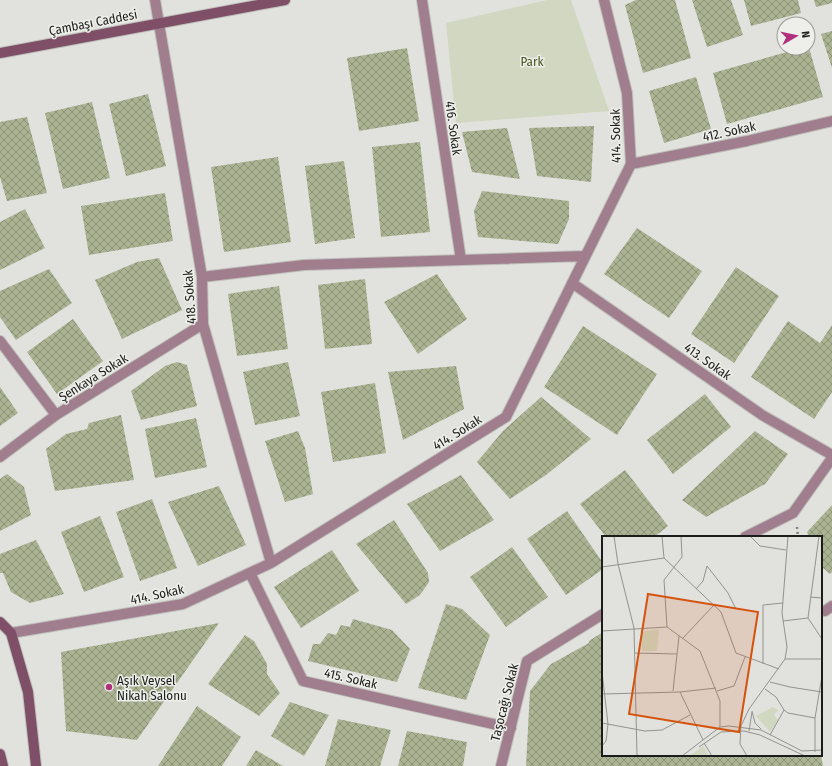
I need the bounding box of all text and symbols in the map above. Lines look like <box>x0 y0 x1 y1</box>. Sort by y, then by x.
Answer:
street label: Çambaşı Caddesi <box>48 7 139 38</box>
north arrow <box>776 16 816 56</box>
text: N <box>798 30 812 39</box>
park label: Park <box>520 54 544 69</box>
street label: 416. Sokak <box>442 100 465 157</box>
street label: 414. Sokak <box>608 108 623 163</box>
street label: 412. Sokak <box>701 118 758 144</box>
street label: 418. Sokak <box>180 268 199 325</box>
street label: 413. Sokak <box>681 340 735 384</box>
street label: Şenkaya Sokak <box>56 350 131 405</box>
street label: 414. Sokak <box>430 411 485 453</box>
inset map <box>602 536 822 756</box>
street label: 414. Sokak <box>129 581 186 607</box>
street label: Taşocağı Sokak <box>488 661 522 743</box>
street label: 415. Sokak <box>323 665 380 692</box>
place label: Aşık Veysel Nikah Salonu <box>117 673 187 703</box>
marker: Aşık Veysel Nikah Salonu <box>104 682 114 692</box>

